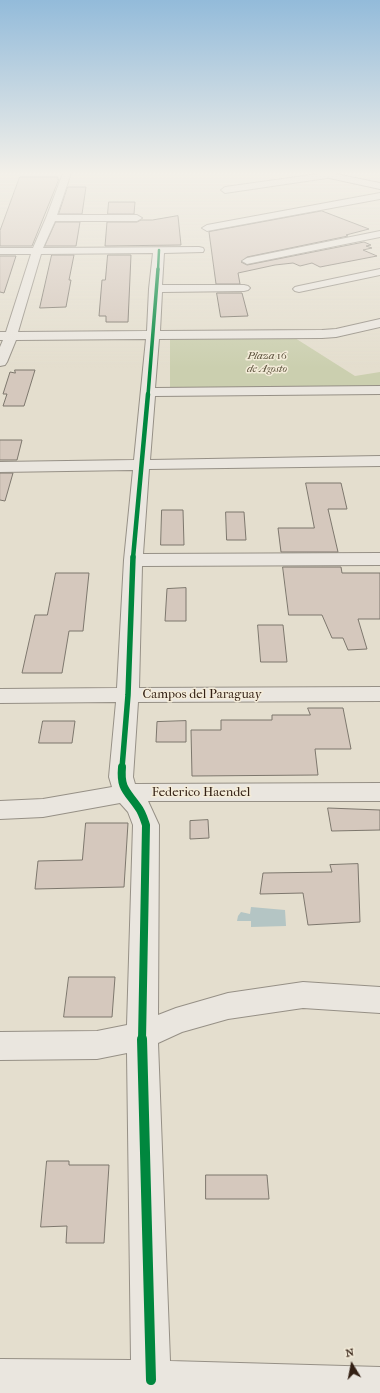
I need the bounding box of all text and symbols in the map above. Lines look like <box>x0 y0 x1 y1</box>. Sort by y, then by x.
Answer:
park label: Plaza 16 de Agosto <box>247 349 287 375</box>
street label: Campos del Paraguay <box>142 687 262 703</box>
street label: Federico Haendel <box>152 785 250 801</box>
north arrow <box>332 1345 372 1385</box>
text: N <box>345 1346 355 1360</box>

